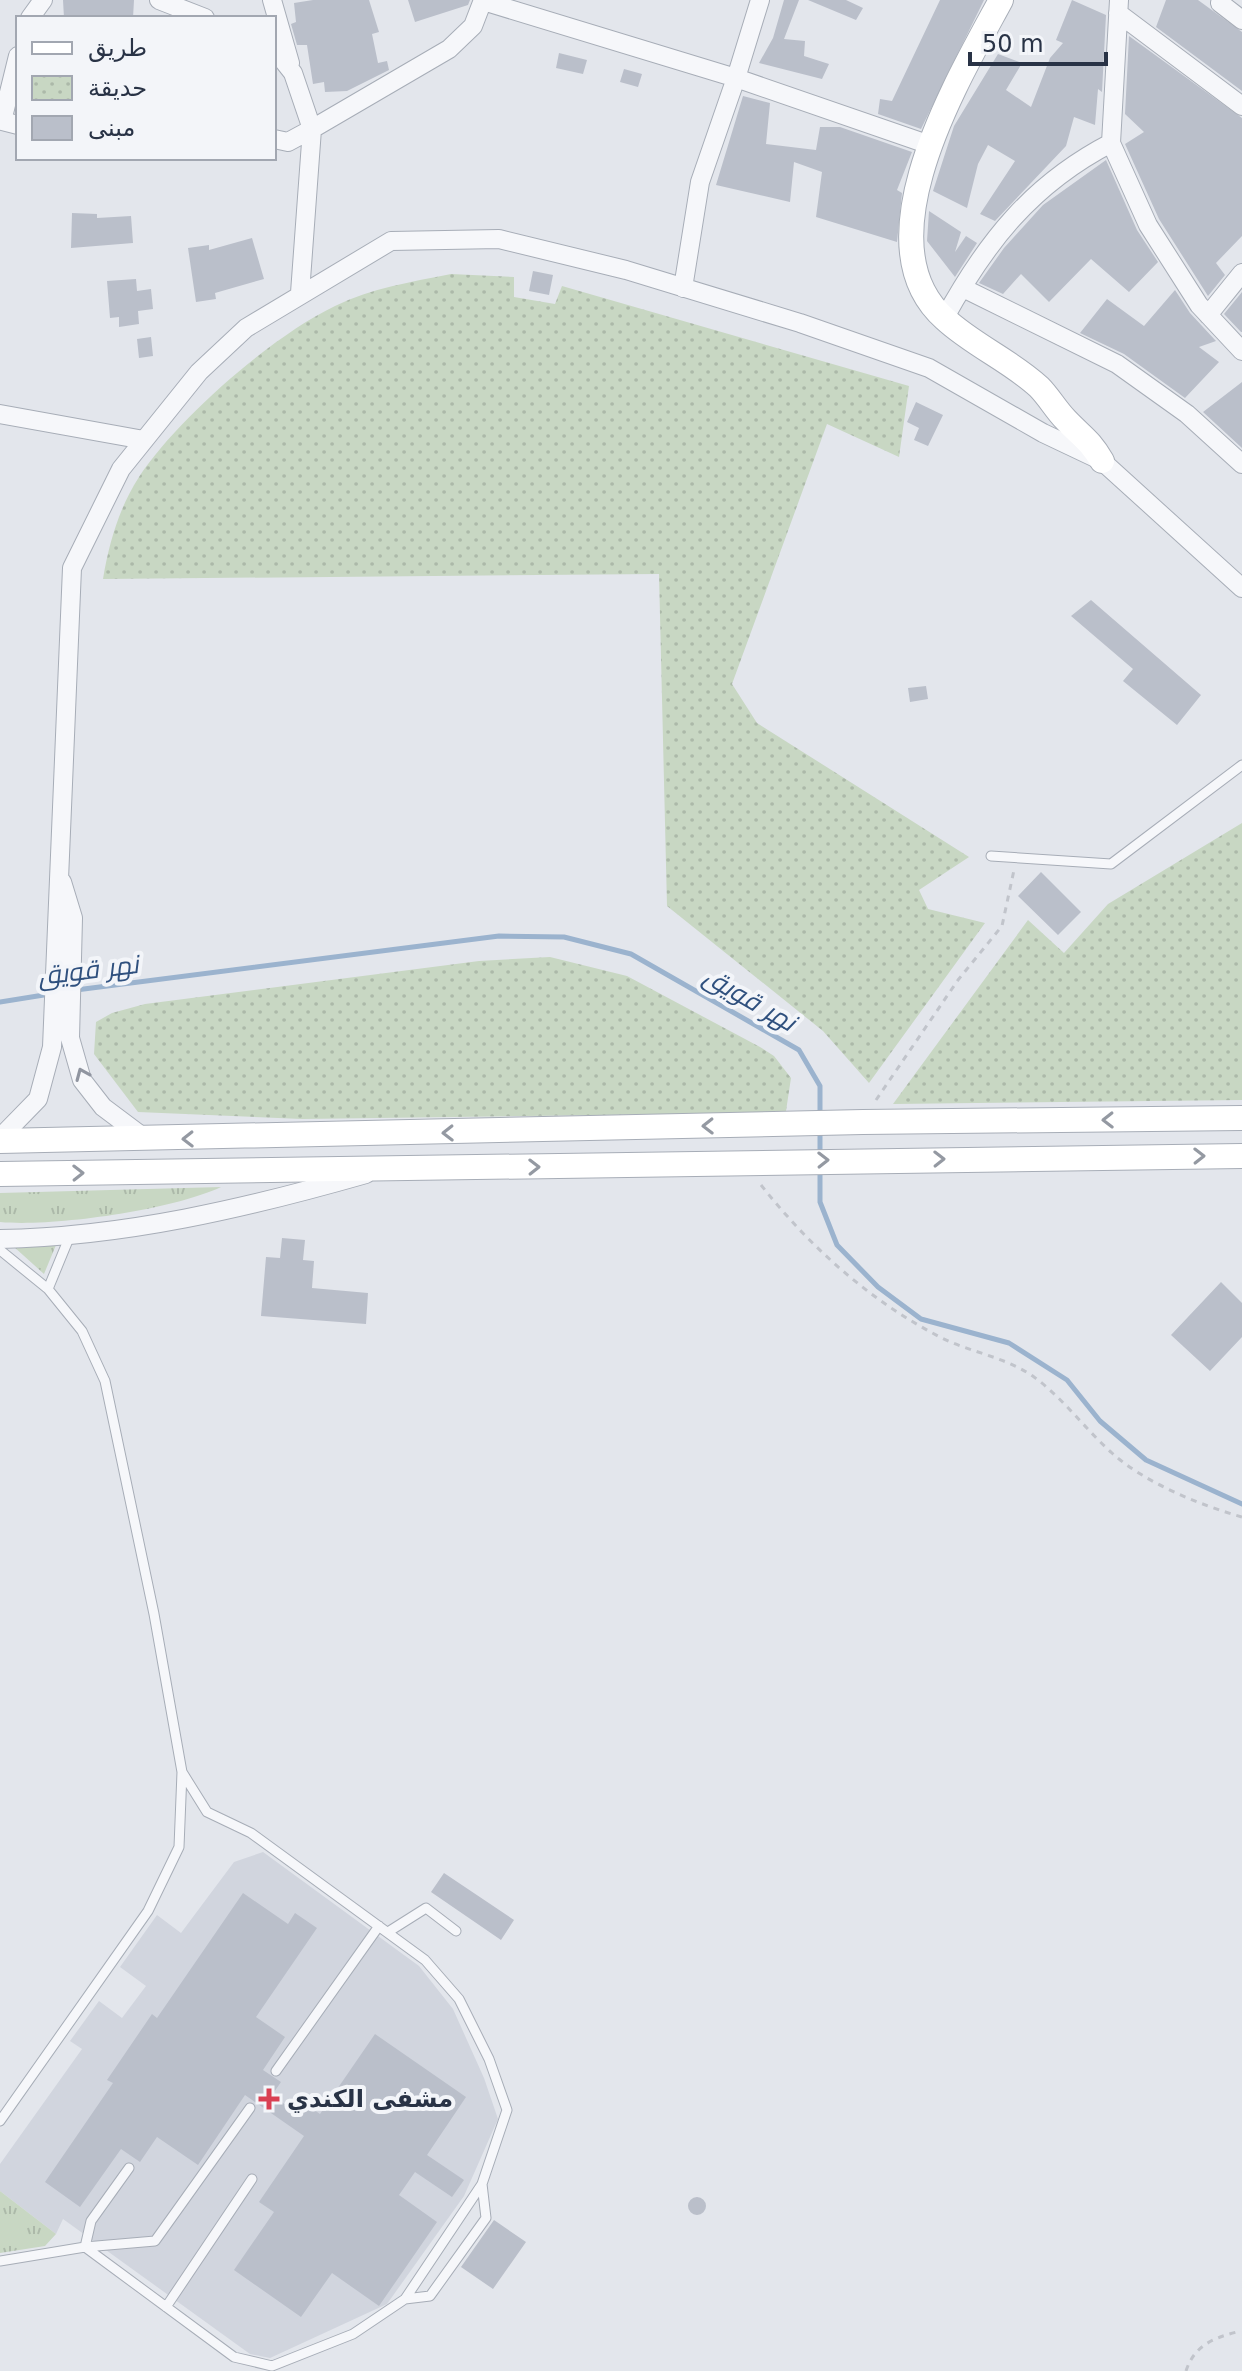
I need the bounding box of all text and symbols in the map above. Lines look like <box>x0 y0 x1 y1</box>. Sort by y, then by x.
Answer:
legend <box>16 16 276 160</box>
scale bar <box>970 16 1106 66</box>
text: 50 m <box>982 30 1044 58</box>
text: طريق <box>88 34 147 62</box>
text: حديقة <box>88 74 147 102</box>
text: مبنى <box>88 114 135 142</box>
water label: نهر قويق <box>36 949 143 992</box>
water label: نهر قويق <box>698 961 804 1040</box>
one-way arrow <box>75 1068 92 1082</box>
one-way arrow <box>1101 1111 1114 1129</box>
one-way arrow <box>701 1118 714 1135</box>
one-way arrow <box>441 1124 454 1141</box>
one-way arrow <box>181 1130 194 1148</box>
one-way arrow <box>1193 1147 1206 1165</box>
one-way arrow <box>933 1150 946 1168</box>
one-way arrow <box>817 1151 830 1169</box>
one-way arrow <box>528 1158 541 1175</box>
one-way arrow <box>72 1164 85 1182</box>
place label: مشفى الكندي <box>287 2085 453 2113</box>
marker: مشفى الكندي <box>258 2088 280 2110</box>

